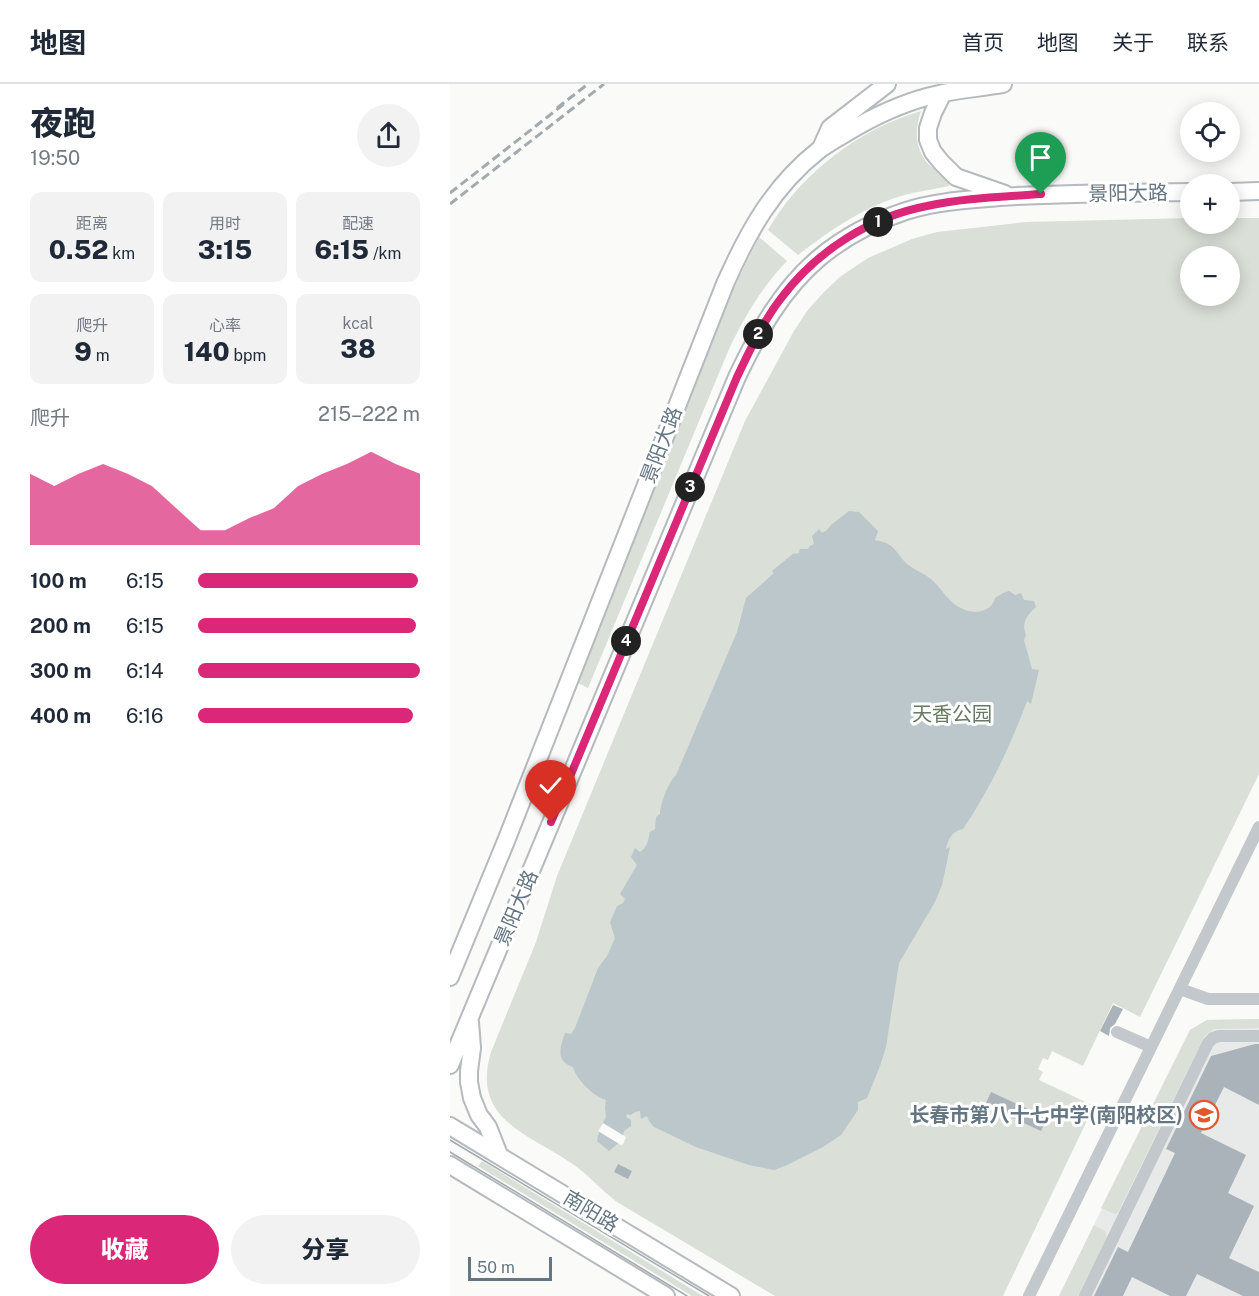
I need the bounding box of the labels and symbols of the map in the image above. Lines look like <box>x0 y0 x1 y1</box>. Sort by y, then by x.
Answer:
pin <box>1015 132 1066 194</box>
street label: 景阳大路 <box>1088 180 1168 206</box>
pin: 1 <box>863 207 893 237</box>
pin: 2 <box>743 319 773 349</box>
street label: 景阳大路 <box>635 403 687 487</box>
pin: 3 <box>675 472 705 502</box>
pin: 4 <box>611 626 641 656</box>
park label: 天香公园 <box>912 702 992 726</box>
pin <box>525 760 576 822</box>
street label: 景阳大路 <box>489 866 543 950</box>
school or university icon: 长春市第八十七中学(南阳校区) <box>1188 1099 1220 1131</box>
place label: 长春市第八十七中学(南阳校区) <box>910 1103 1183 1127</box>
street label: 南阳路 <box>559 1185 623 1237</box>
scale bar <box>468 1254 552 1282</box>

